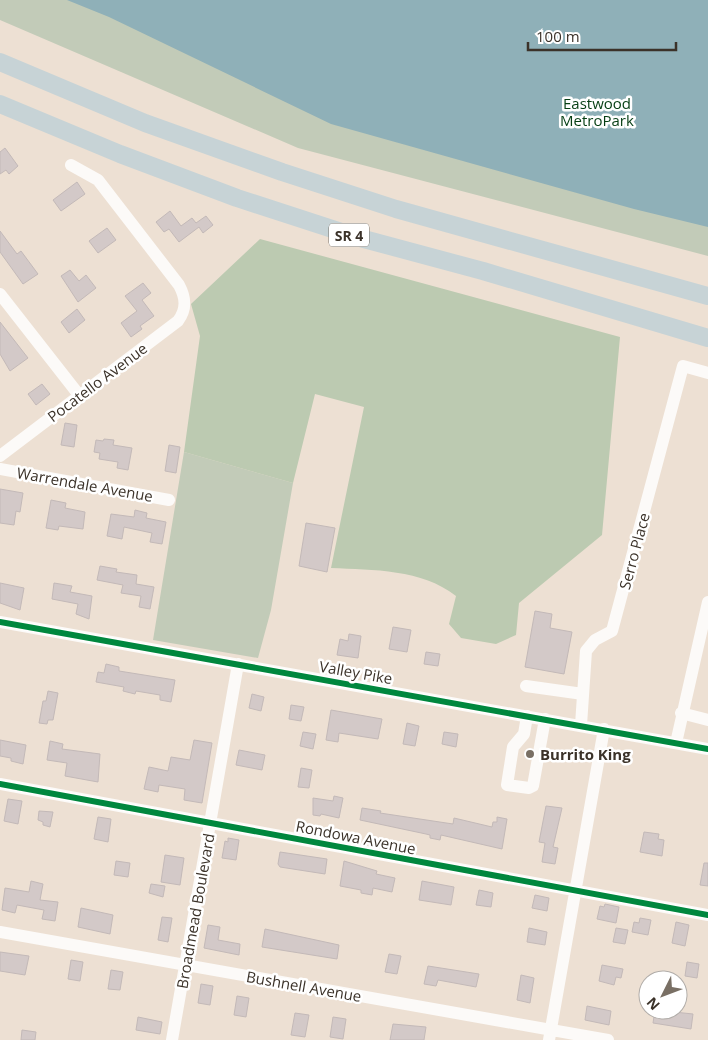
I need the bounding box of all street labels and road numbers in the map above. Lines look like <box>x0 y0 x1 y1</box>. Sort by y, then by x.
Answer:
road number: SR 4 <box>329 224 369 246</box>
street label: Pocatello Avenue <box>43 338 151 426</box>
street label: Warrendale Avenue <box>15 462 155 506</box>
street label: Serro Place <box>614 510 654 592</box>
street label: Valley Pike <box>318 656 394 688</box>
street label: Rondowa Avenue <box>294 816 418 858</box>
street label: Broadmead Boulevard <box>171 832 219 990</box>
street label: Bushnell Avenue <box>245 966 363 1006</box>

